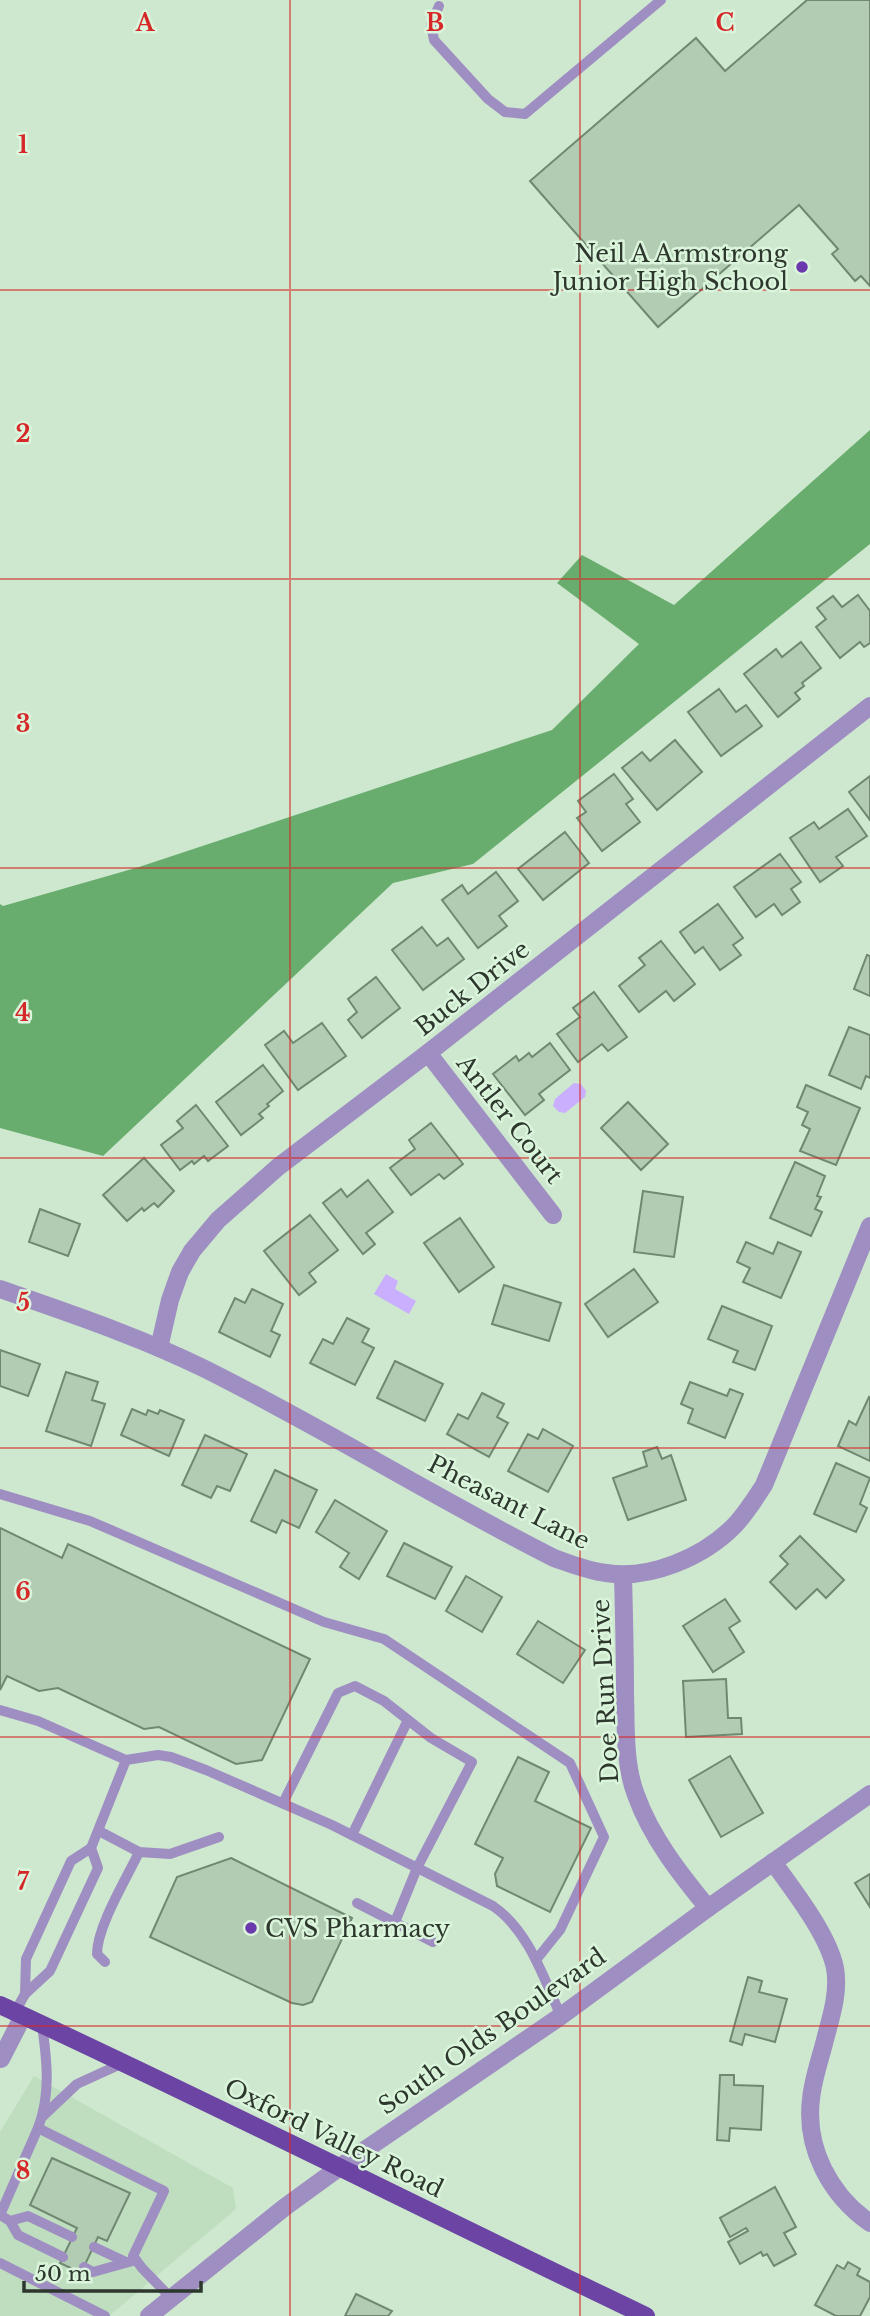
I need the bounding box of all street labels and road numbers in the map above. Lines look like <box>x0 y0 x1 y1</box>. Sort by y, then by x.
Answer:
street label: Buck Drive <box>409 934 535 1042</box>
street label: Antler Court <box>450 1048 569 1189</box>
street label: Pheasant Lane <box>423 1449 595 1555</box>
street label: Doe Run Drive <box>586 1598 624 1784</box>
street label: South Olds Boulevard <box>373 1942 611 2120</box>
street label: Oxford Valley Road <box>220 2072 448 2204</box>

